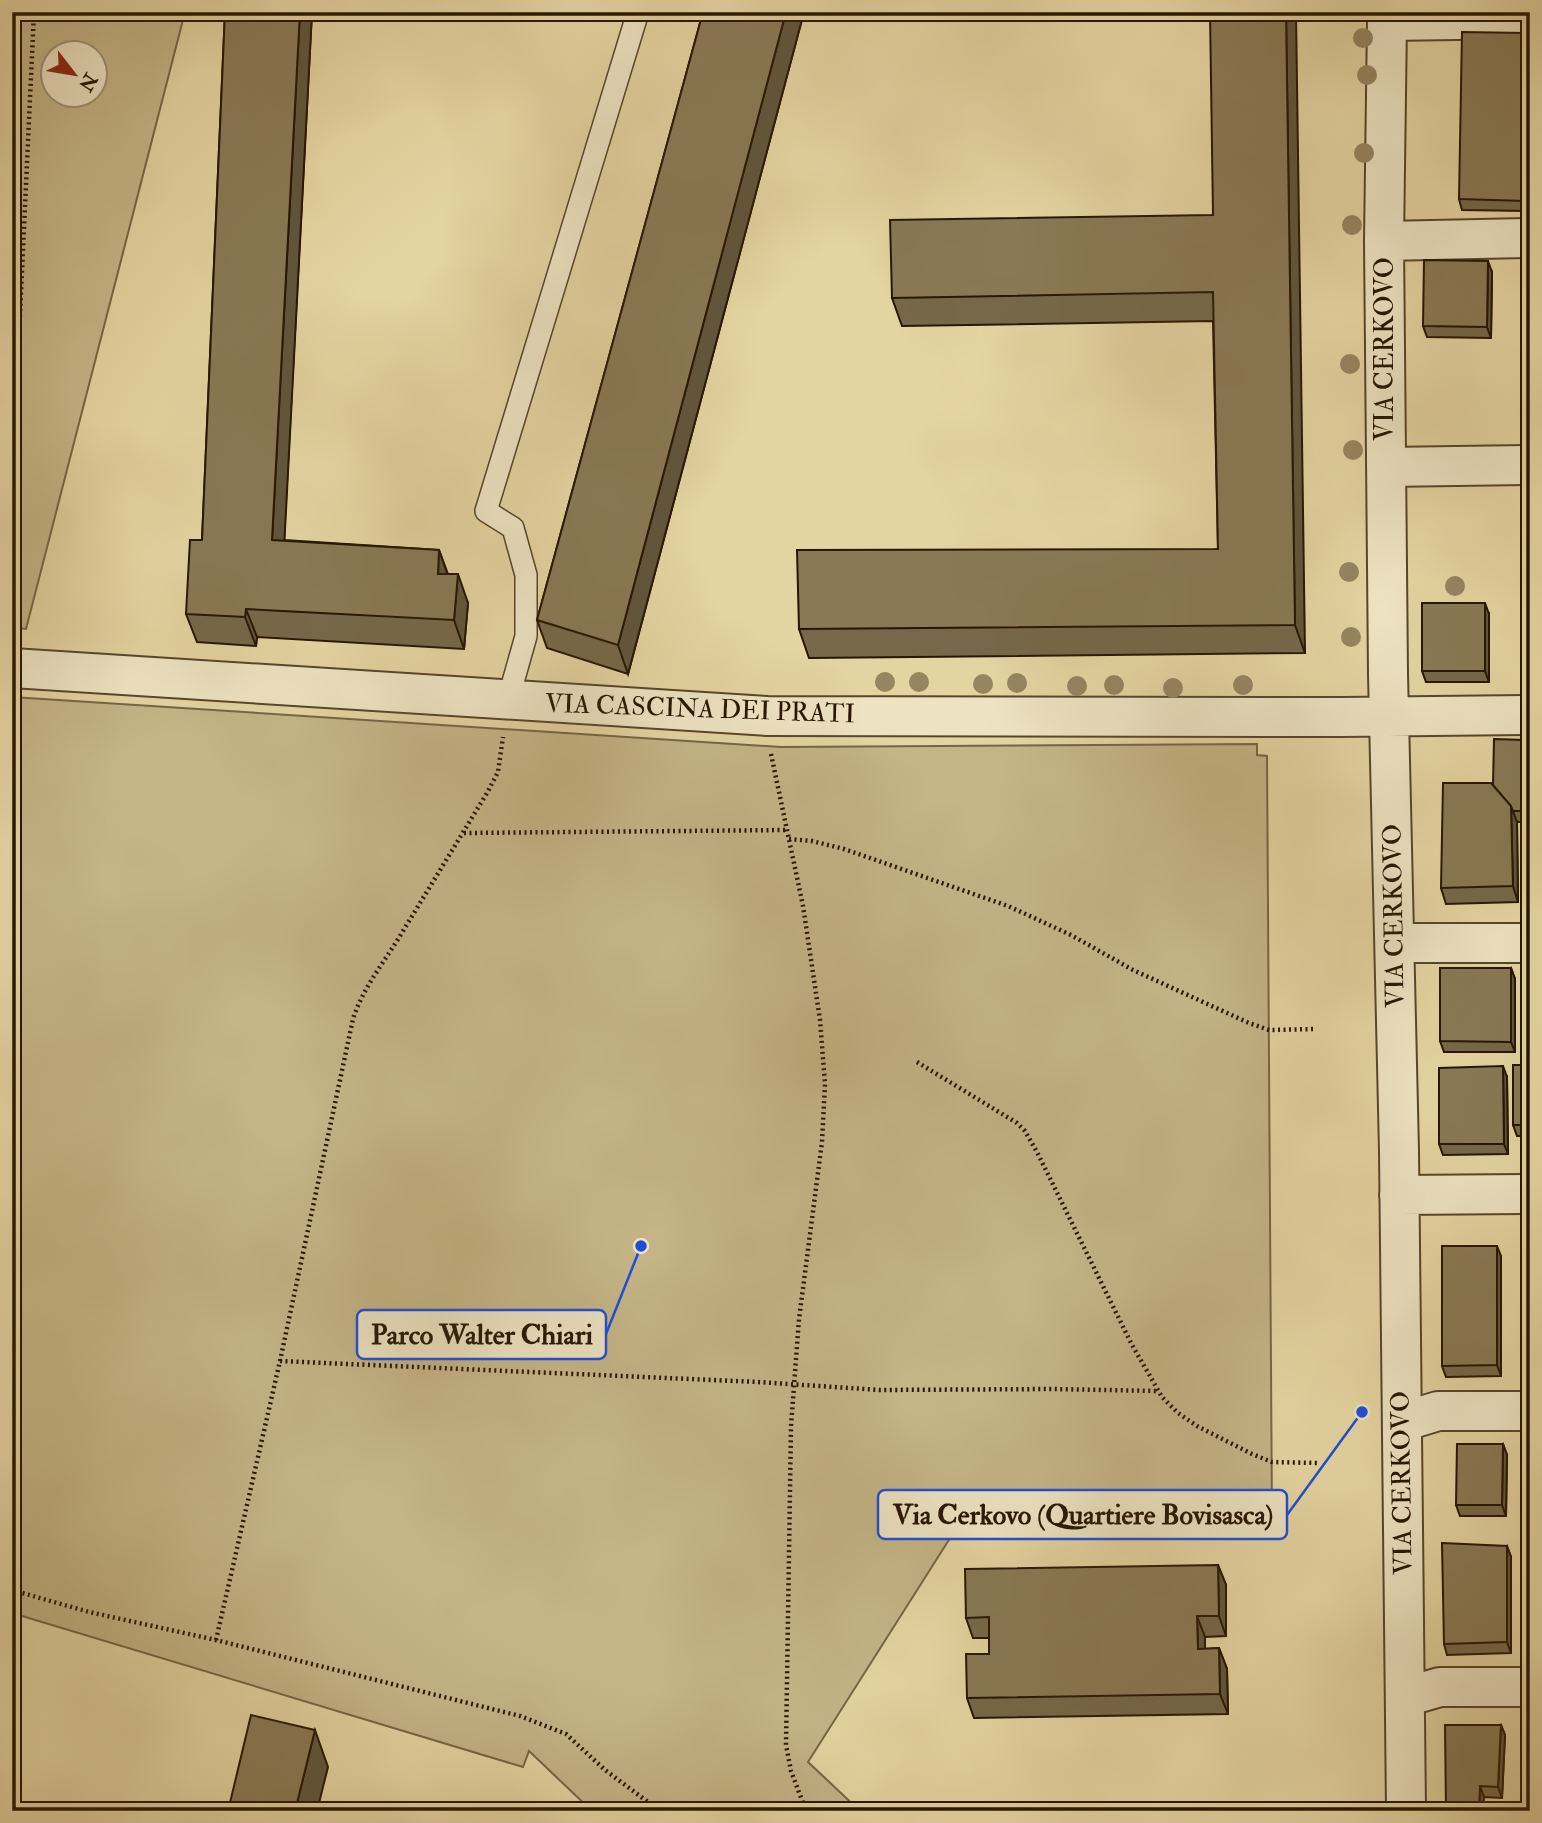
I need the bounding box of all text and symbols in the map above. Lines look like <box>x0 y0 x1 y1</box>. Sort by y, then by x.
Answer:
north arrow <box>38 38 108 108</box>
text: N <box>73 68 103 97</box>
street label: VIA CERKOVO <box>1369 257 1401 441</box>
street label: VIA CASCINA DEI PRATI <box>545 688 855 730</box>
street label: VIA CERKOVO <box>1376 824 1412 1008</box>
callout: Parco Walter Chiari <box>357 1310 606 1359</box>
text: Parco Walter Chiari <box>371 1318 593 1353</box>
street label: VIA CERKOVO <box>1384 1391 1420 1575</box>
callout: Via Cerkovo (Quartiere Bovisasca) <box>878 1490 1287 1539</box>
text: Via Cerkovo (Quartiere Bovisasca) <box>892 1498 1273 1533</box>

